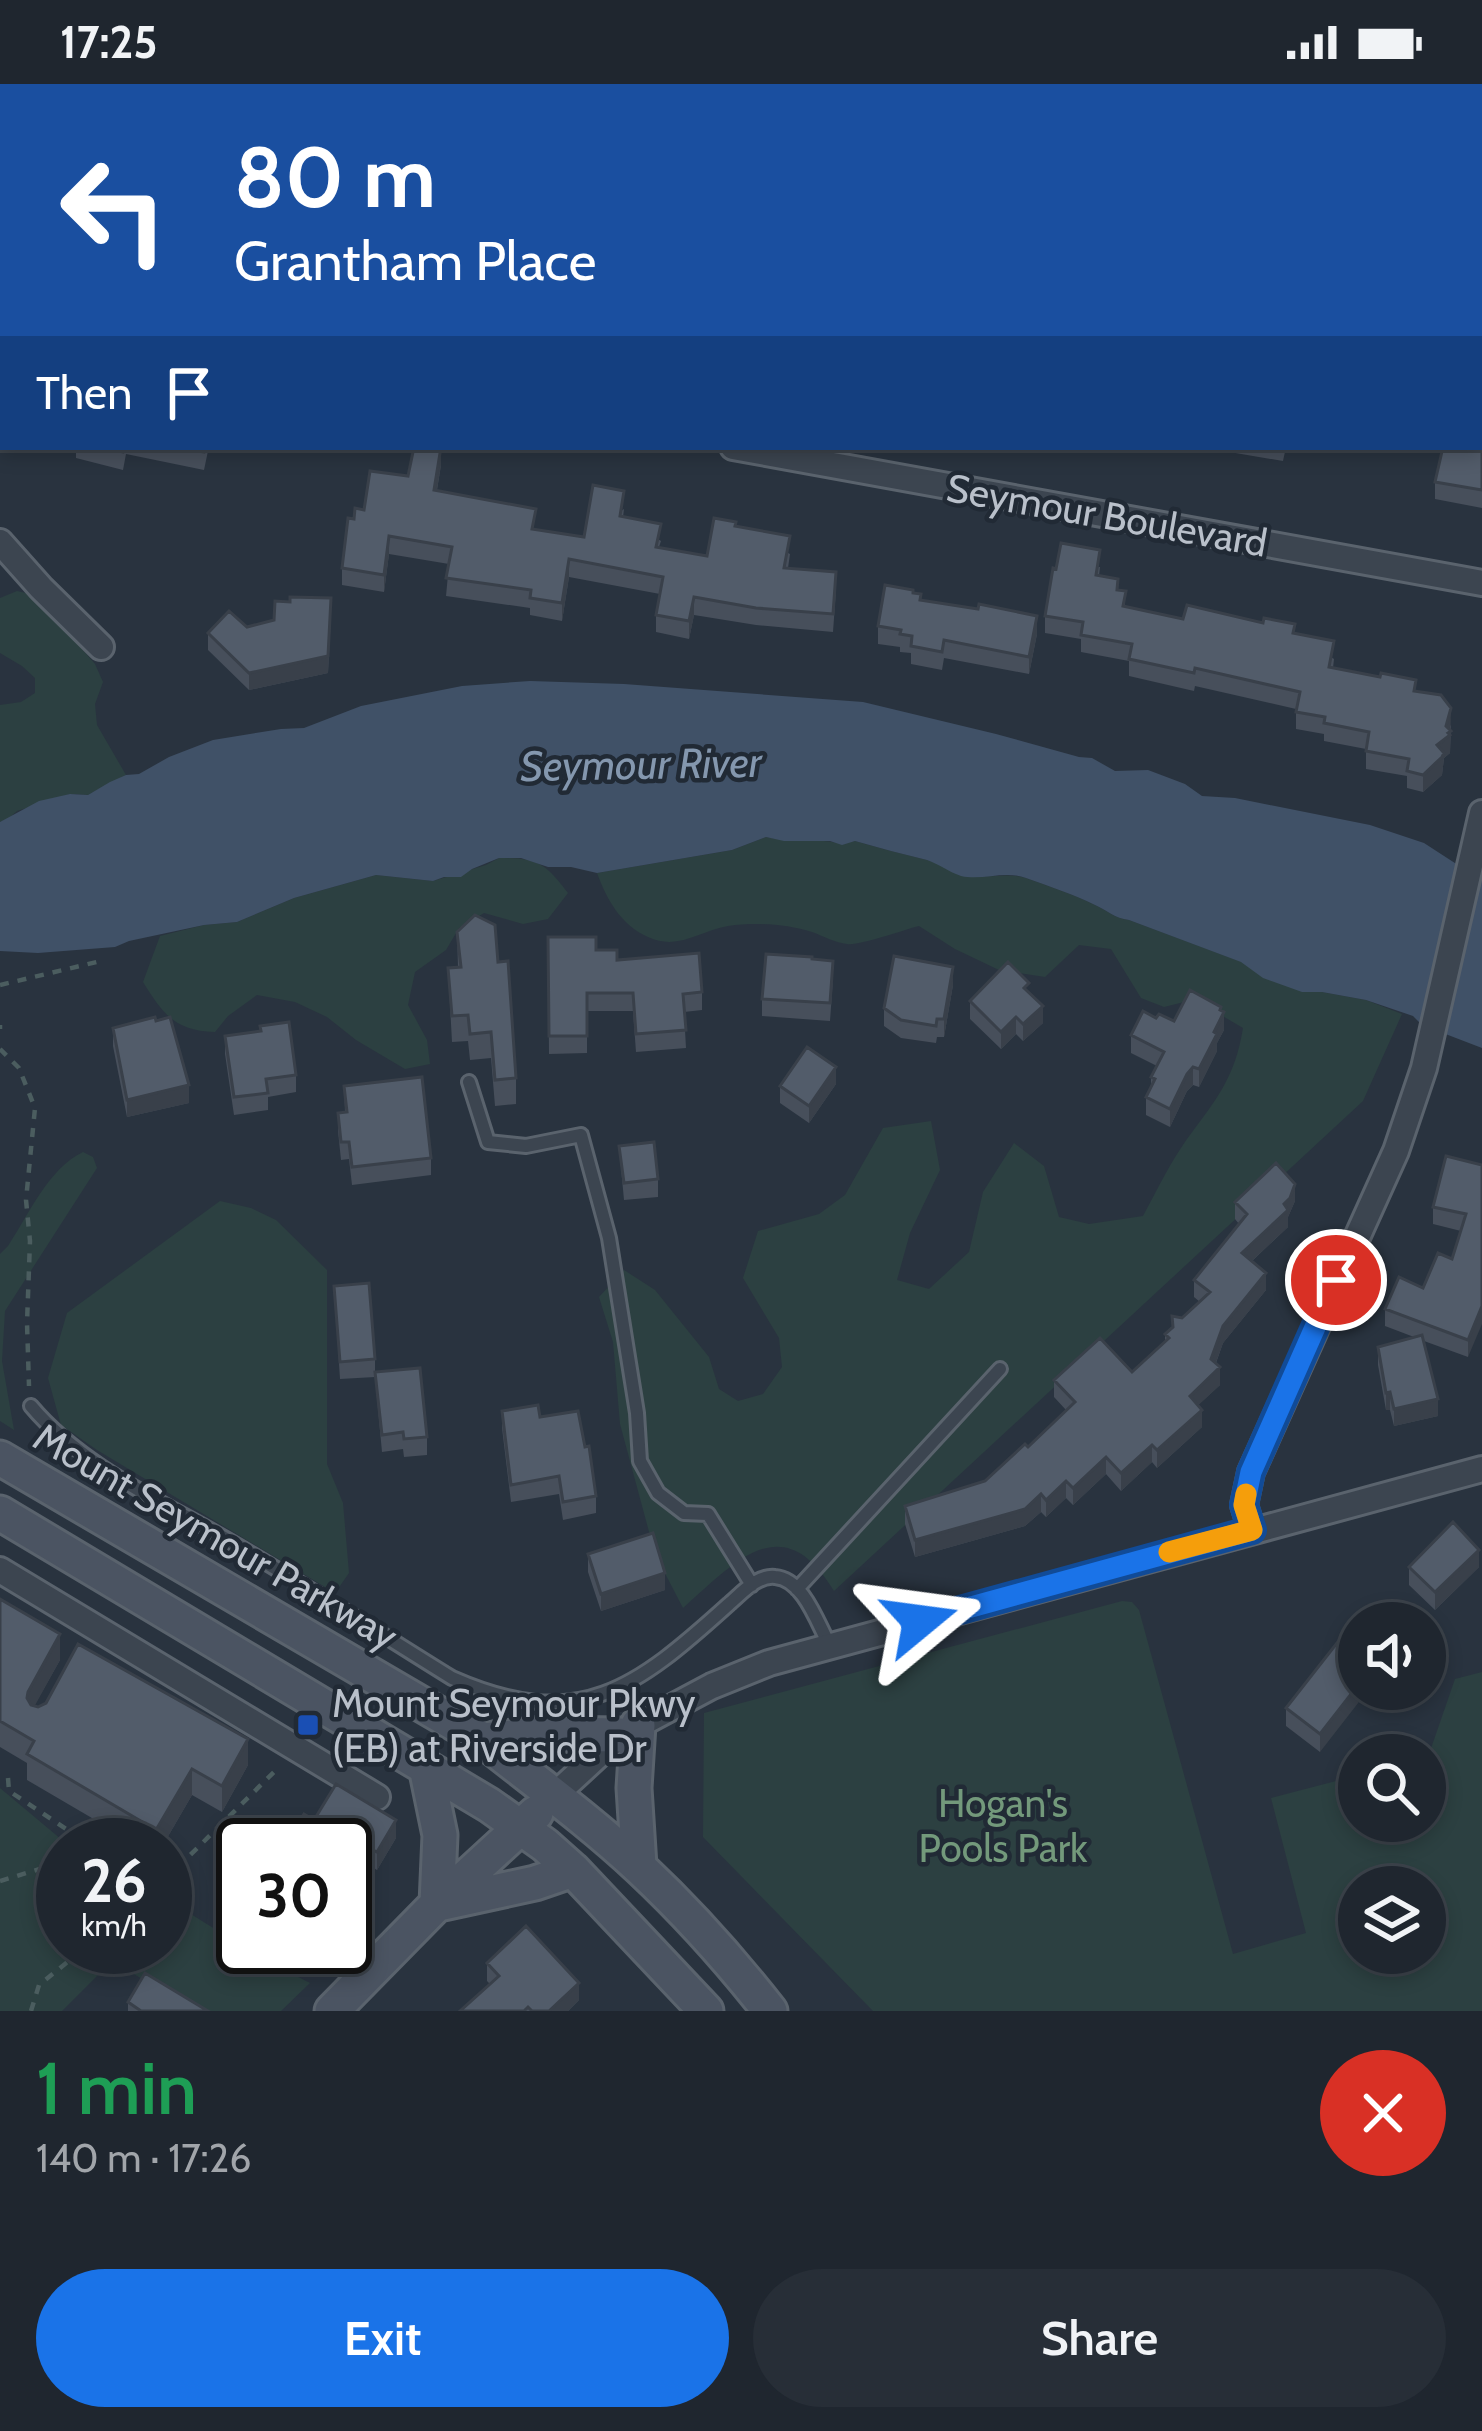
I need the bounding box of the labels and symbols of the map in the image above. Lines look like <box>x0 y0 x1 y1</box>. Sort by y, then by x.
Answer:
street label: Seymour Boulevard <box>943 463 1271 567</box>
water label: Seymour River <box>520 736 764 792</box>
pin <box>1285 1229 1387 1331</box>
street label: Mount Seymour Parkway <box>26 1412 407 1660</box>
position arrow <box>857 1558 983 1684</box>
place label: Mount Seymour Pkwy (EB) at Riverside Dr <box>332 1679 696 1772</box>
marker: Mount Seymour Pkwy (EB) at Riverside Dr <box>295 1712 321 1738</box>
park label: Hogan's Pools Park <box>918 1779 1088 1872</box>
speed limit sign: 30 <box>216 1818 372 1974</box>

